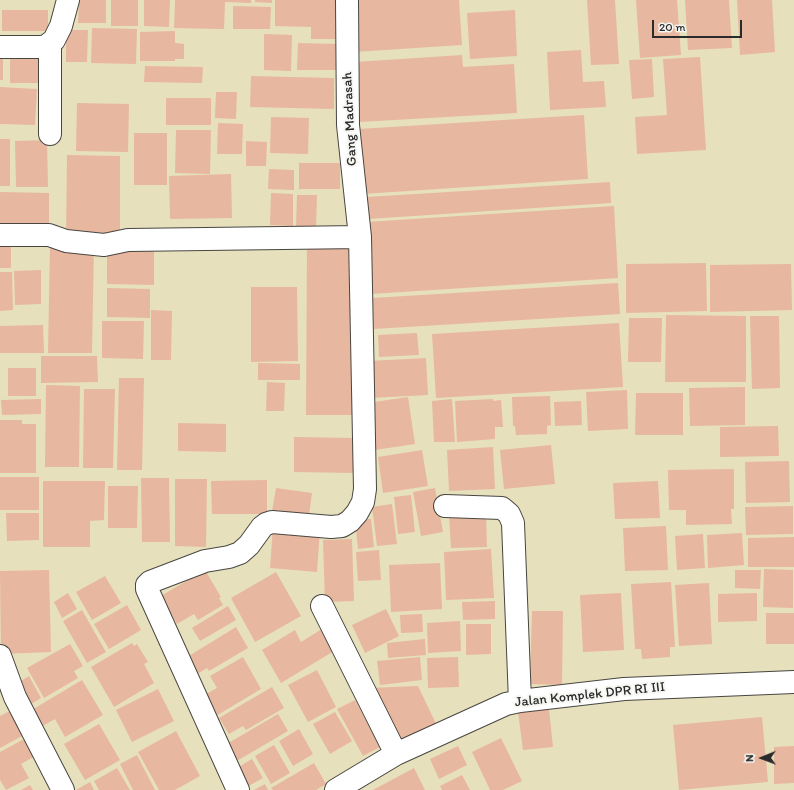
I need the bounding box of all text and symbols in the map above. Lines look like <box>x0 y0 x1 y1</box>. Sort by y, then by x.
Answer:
scale bar <box>654 12 744 38</box>
text: 20 m <box>659 20 686 34</box>
street label: Gang Madrasah <box>339 71 361 167</box>
street label: Jalan Komplek DPR RI III <box>514 679 666 711</box>
north arrow <box>742 738 782 778</box>
text: N <box>743 754 756 762</box>

